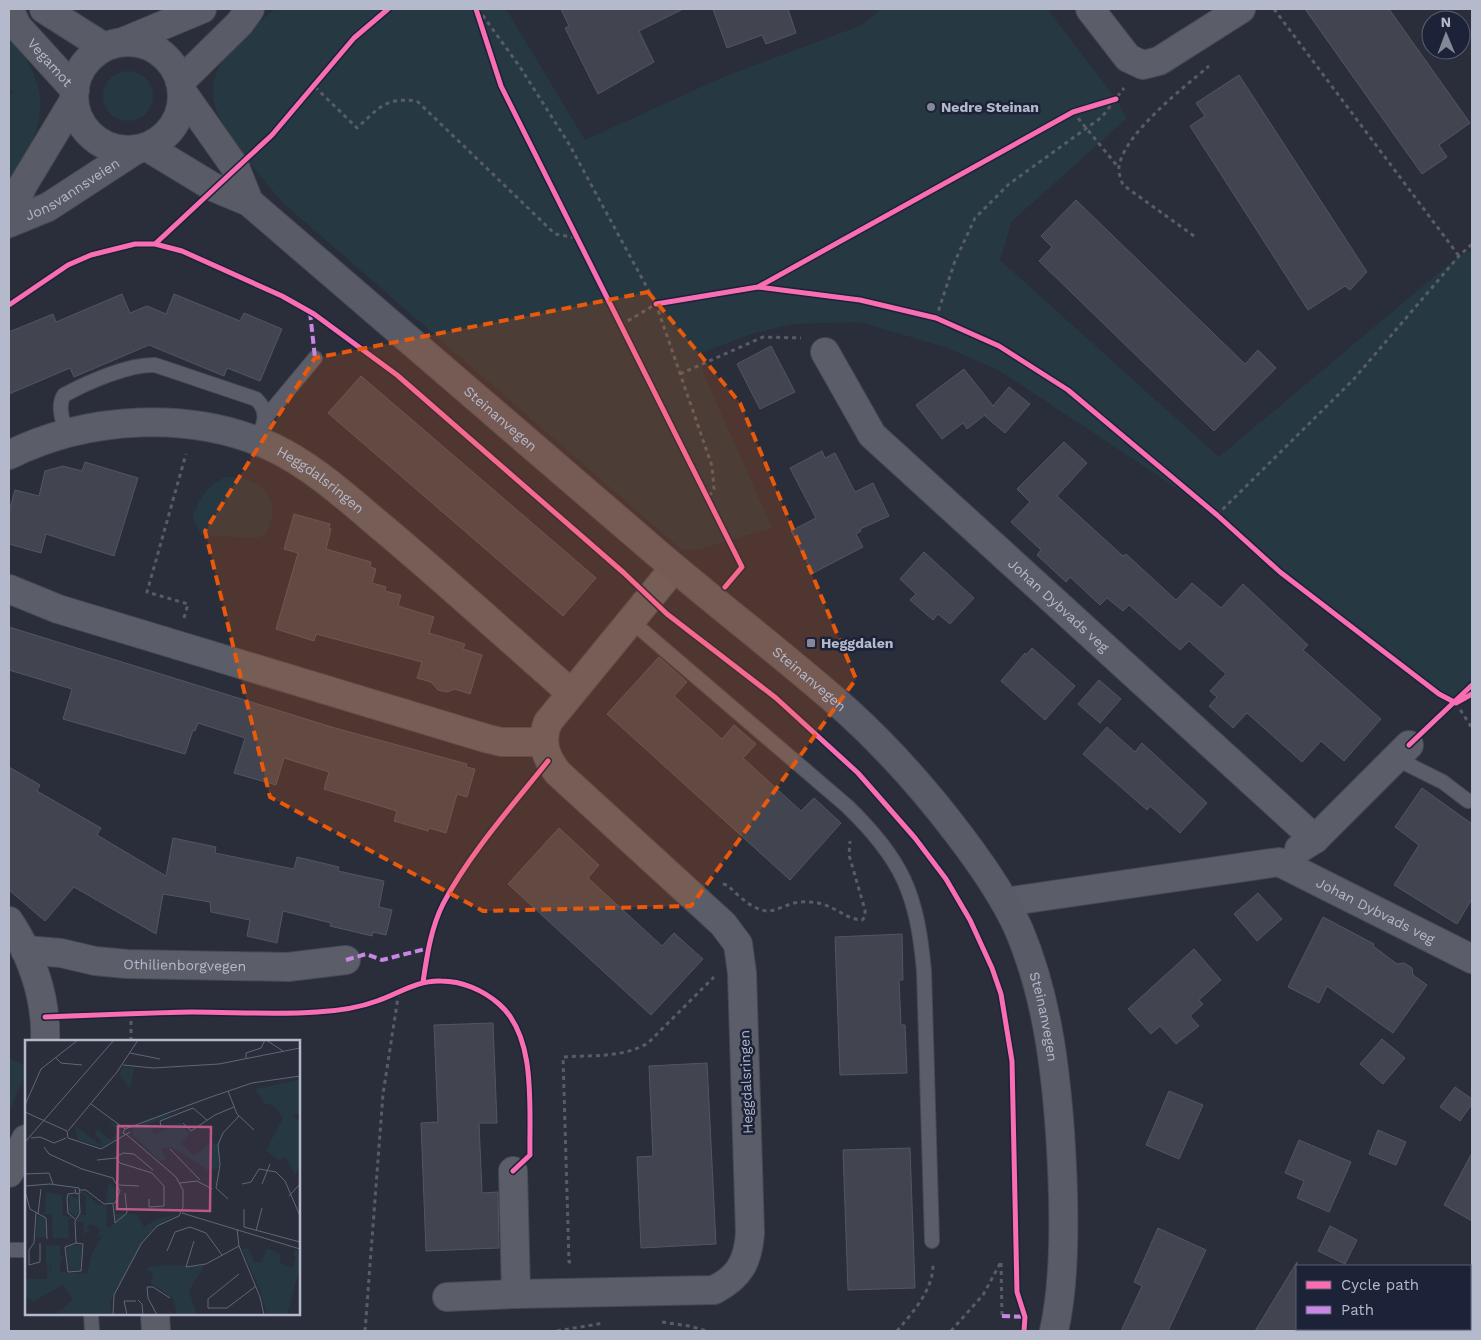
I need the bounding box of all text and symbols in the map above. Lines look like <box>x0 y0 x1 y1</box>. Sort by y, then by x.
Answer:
north arrow <box>1421 10 1471 60</box>
text: N <box>1440 14 1451 30</box>
street label: Vegamot <box>24 35 76 90</box>
place label: Nedre Steinan <box>941 99 1039 115</box>
marker: Nedre Steinan <box>925 101 937 113</box>
street label: Jonsvannsveien <box>23 155 122 223</box>
street label: Steinanvegen <box>461 383 540 454</box>
street label: Heggdalsringen <box>274 443 367 517</box>
street label: Johan Dybvads veg <box>1005 555 1113 656</box>
place label: Heggdalen <box>821 635 893 651</box>
marker: Heggdalen <box>805 637 817 649</box>
street label: Steinanvegen <box>769 643 849 714</box>
street label: Johan Dybvads veg <box>1314 874 1438 947</box>
street label: Othilienborgvegen <box>123 956 246 974</box>
street label: Steinanvegen <box>1026 970 1061 1063</box>
street label: Heggdalsringen <box>736 1030 756 1134</box>
inset map <box>25 1040 300 1315</box>
legend <box>1296 1265 1471 1330</box>
text: Cycle path <box>1341 1276 1419 1294</box>
text: Path <box>1341 1301 1374 1319</box>

